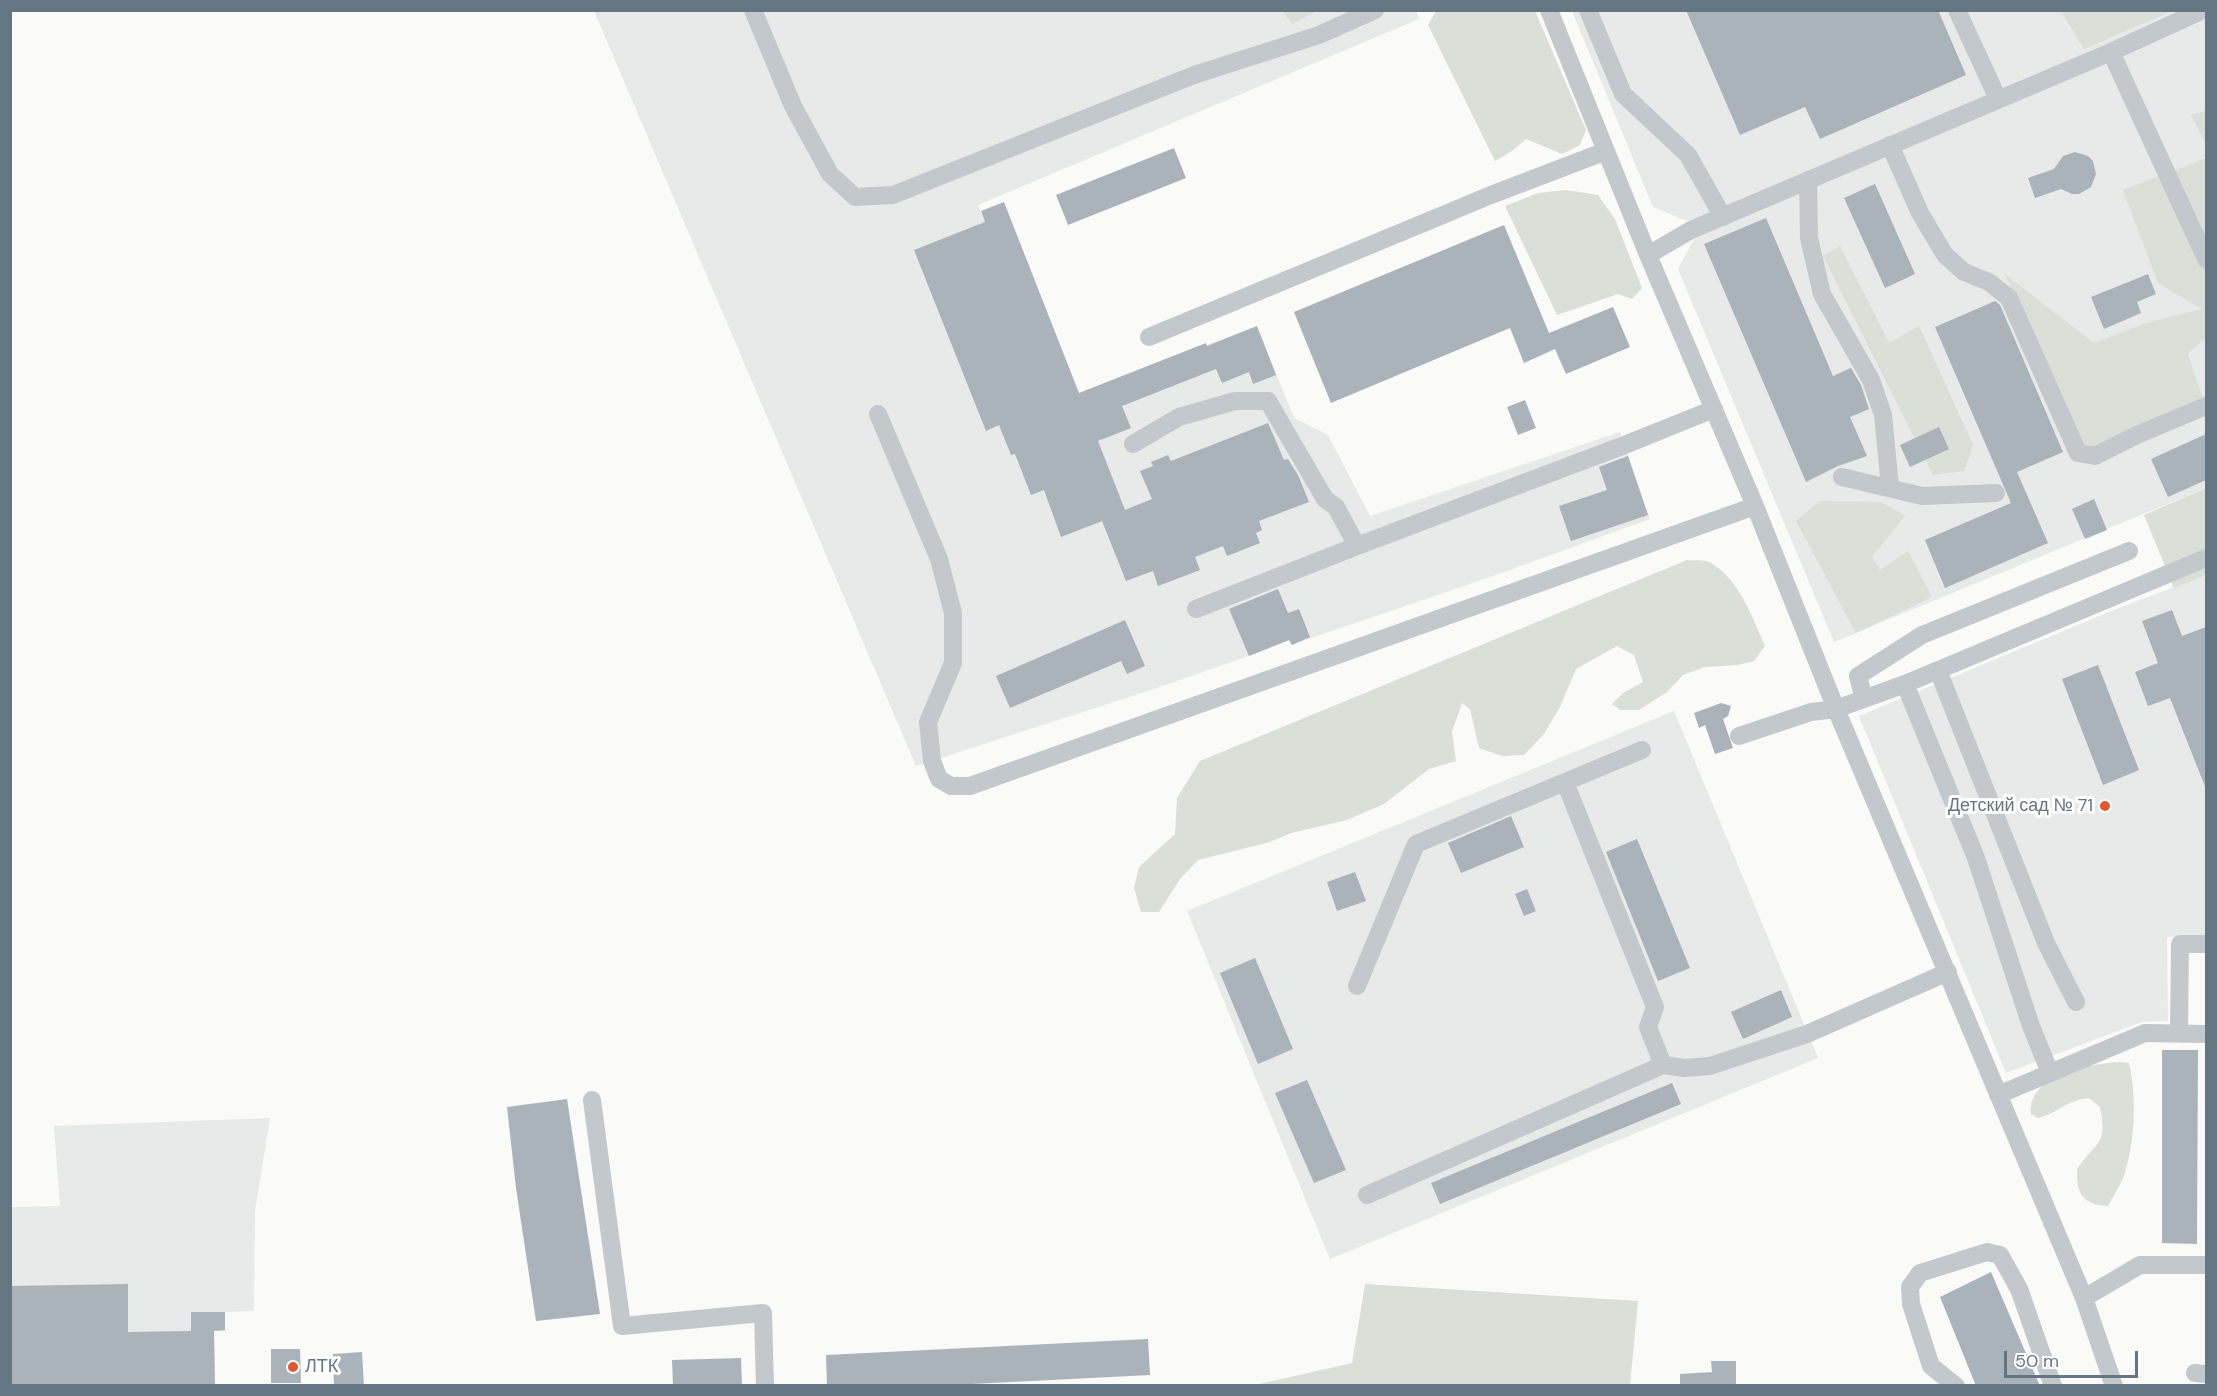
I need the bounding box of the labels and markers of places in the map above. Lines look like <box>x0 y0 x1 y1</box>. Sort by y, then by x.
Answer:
place label: Детский сад № 71 <box>1948 795 2093 817</box>
marker: Детский сад № 71 <box>2098 799 2112 813</box>
place label: ЛТК <box>305 1356 338 1378</box>
marker: ЛТК <box>286 1360 300 1374</box>

